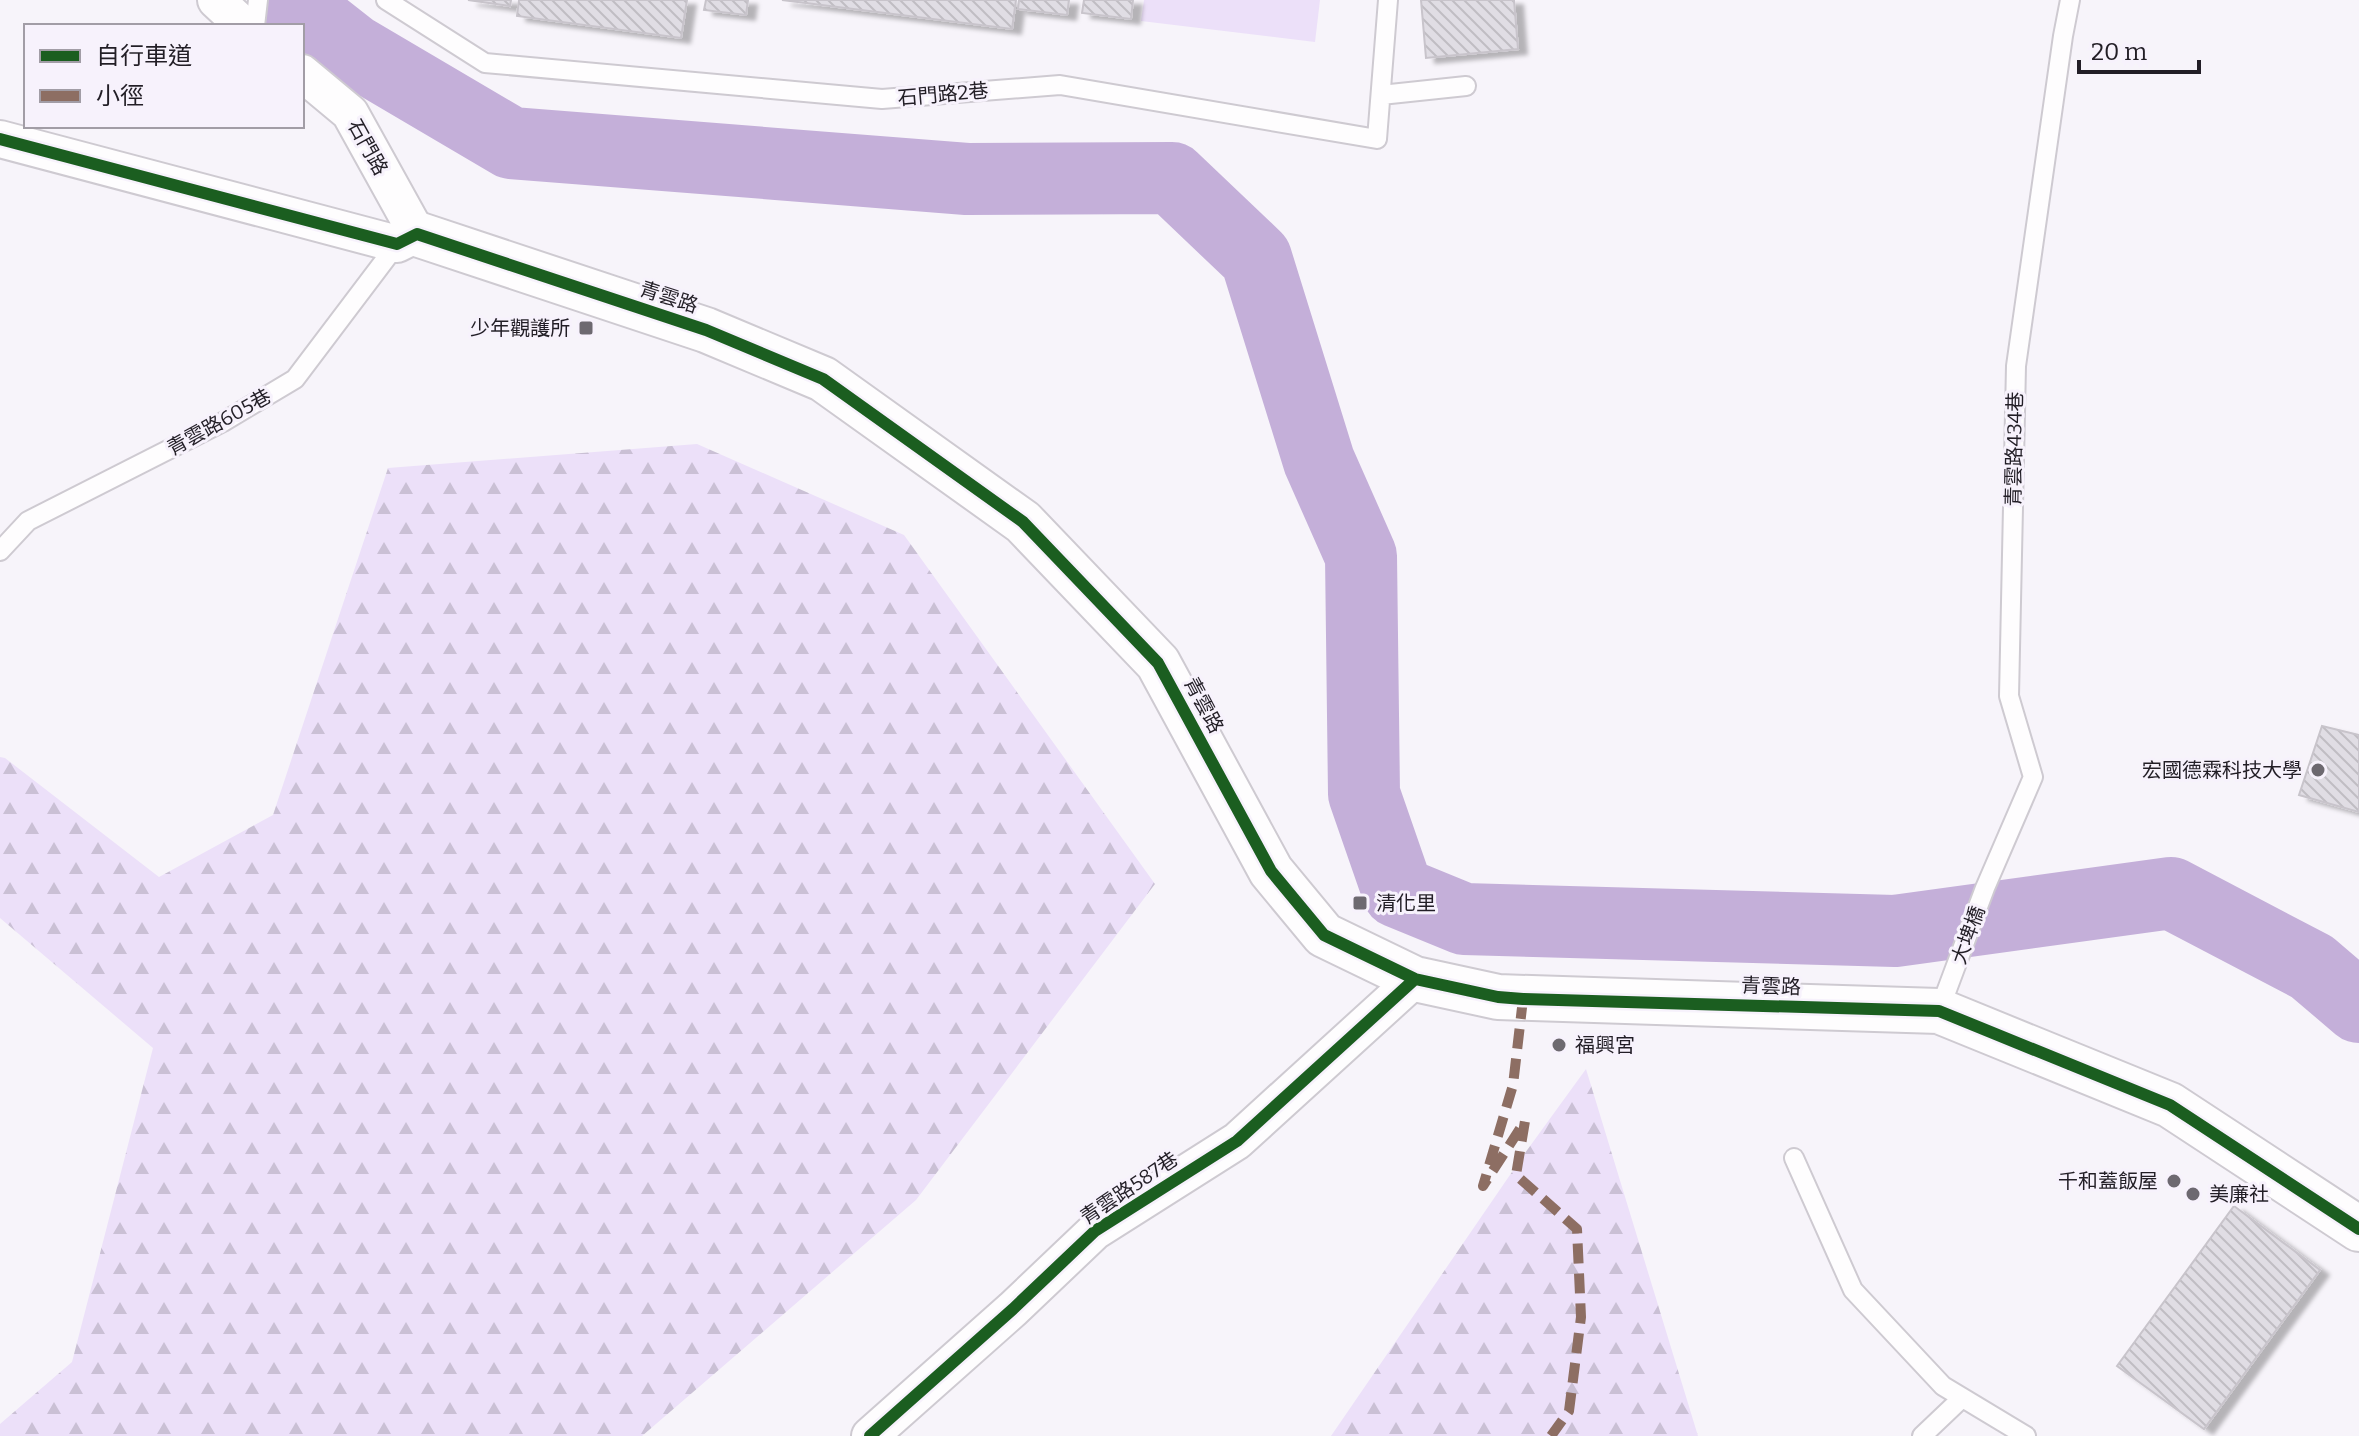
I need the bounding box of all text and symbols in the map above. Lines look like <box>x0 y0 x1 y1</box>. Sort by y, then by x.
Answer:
legend <box>24 24 304 128</box>
scale bar <box>2079 24 2199 74</box>
text: 20 m <box>2091 38 2147 66</box>
text: 自行車道 <box>96 42 192 70</box>
street label: 石門路2巷 <box>897 78 989 110</box>
text: 小徑 <box>96 82 144 110</box>
street label: 石門路 <box>343 115 393 179</box>
street label: 青雲路 <box>637 276 701 318</box>
place label: 少年觀護所 <box>470 316 570 340</box>
marker: 少年觀護所 <box>577 319 595 337</box>
street label: 青雲路605巷 <box>163 384 275 460</box>
street label: 青雲路434巷 <box>2001 391 2027 507</box>
street label: 青雲路 <box>1179 673 1229 737</box>
place label: 宏國德霖科技大學 <box>2142 758 2302 782</box>
marker: 宏國德霖科技大學 <box>2309 761 2327 779</box>
place label: 清化里 <box>1376 891 1436 915</box>
marker: 清化里 <box>1351 894 1369 912</box>
street label: 大埤橋 <box>1946 903 1990 967</box>
street label: 青雲路 <box>1741 973 1801 999</box>
place label: 福興宮 <box>1575 1033 1635 1057</box>
marker: 福興宮 <box>1550 1036 1568 1054</box>
street label: 青雲路587巷 <box>1076 1147 1182 1229</box>
place label: 千和蓋飯屋 <box>2058 1169 2158 1193</box>
marker: 千和蓋飯屋 <box>2165 1172 2183 1190</box>
place label: 美廉社 <box>2209 1182 2269 1206</box>
marker: 美廉社 <box>2184 1185 2202 1203</box>

